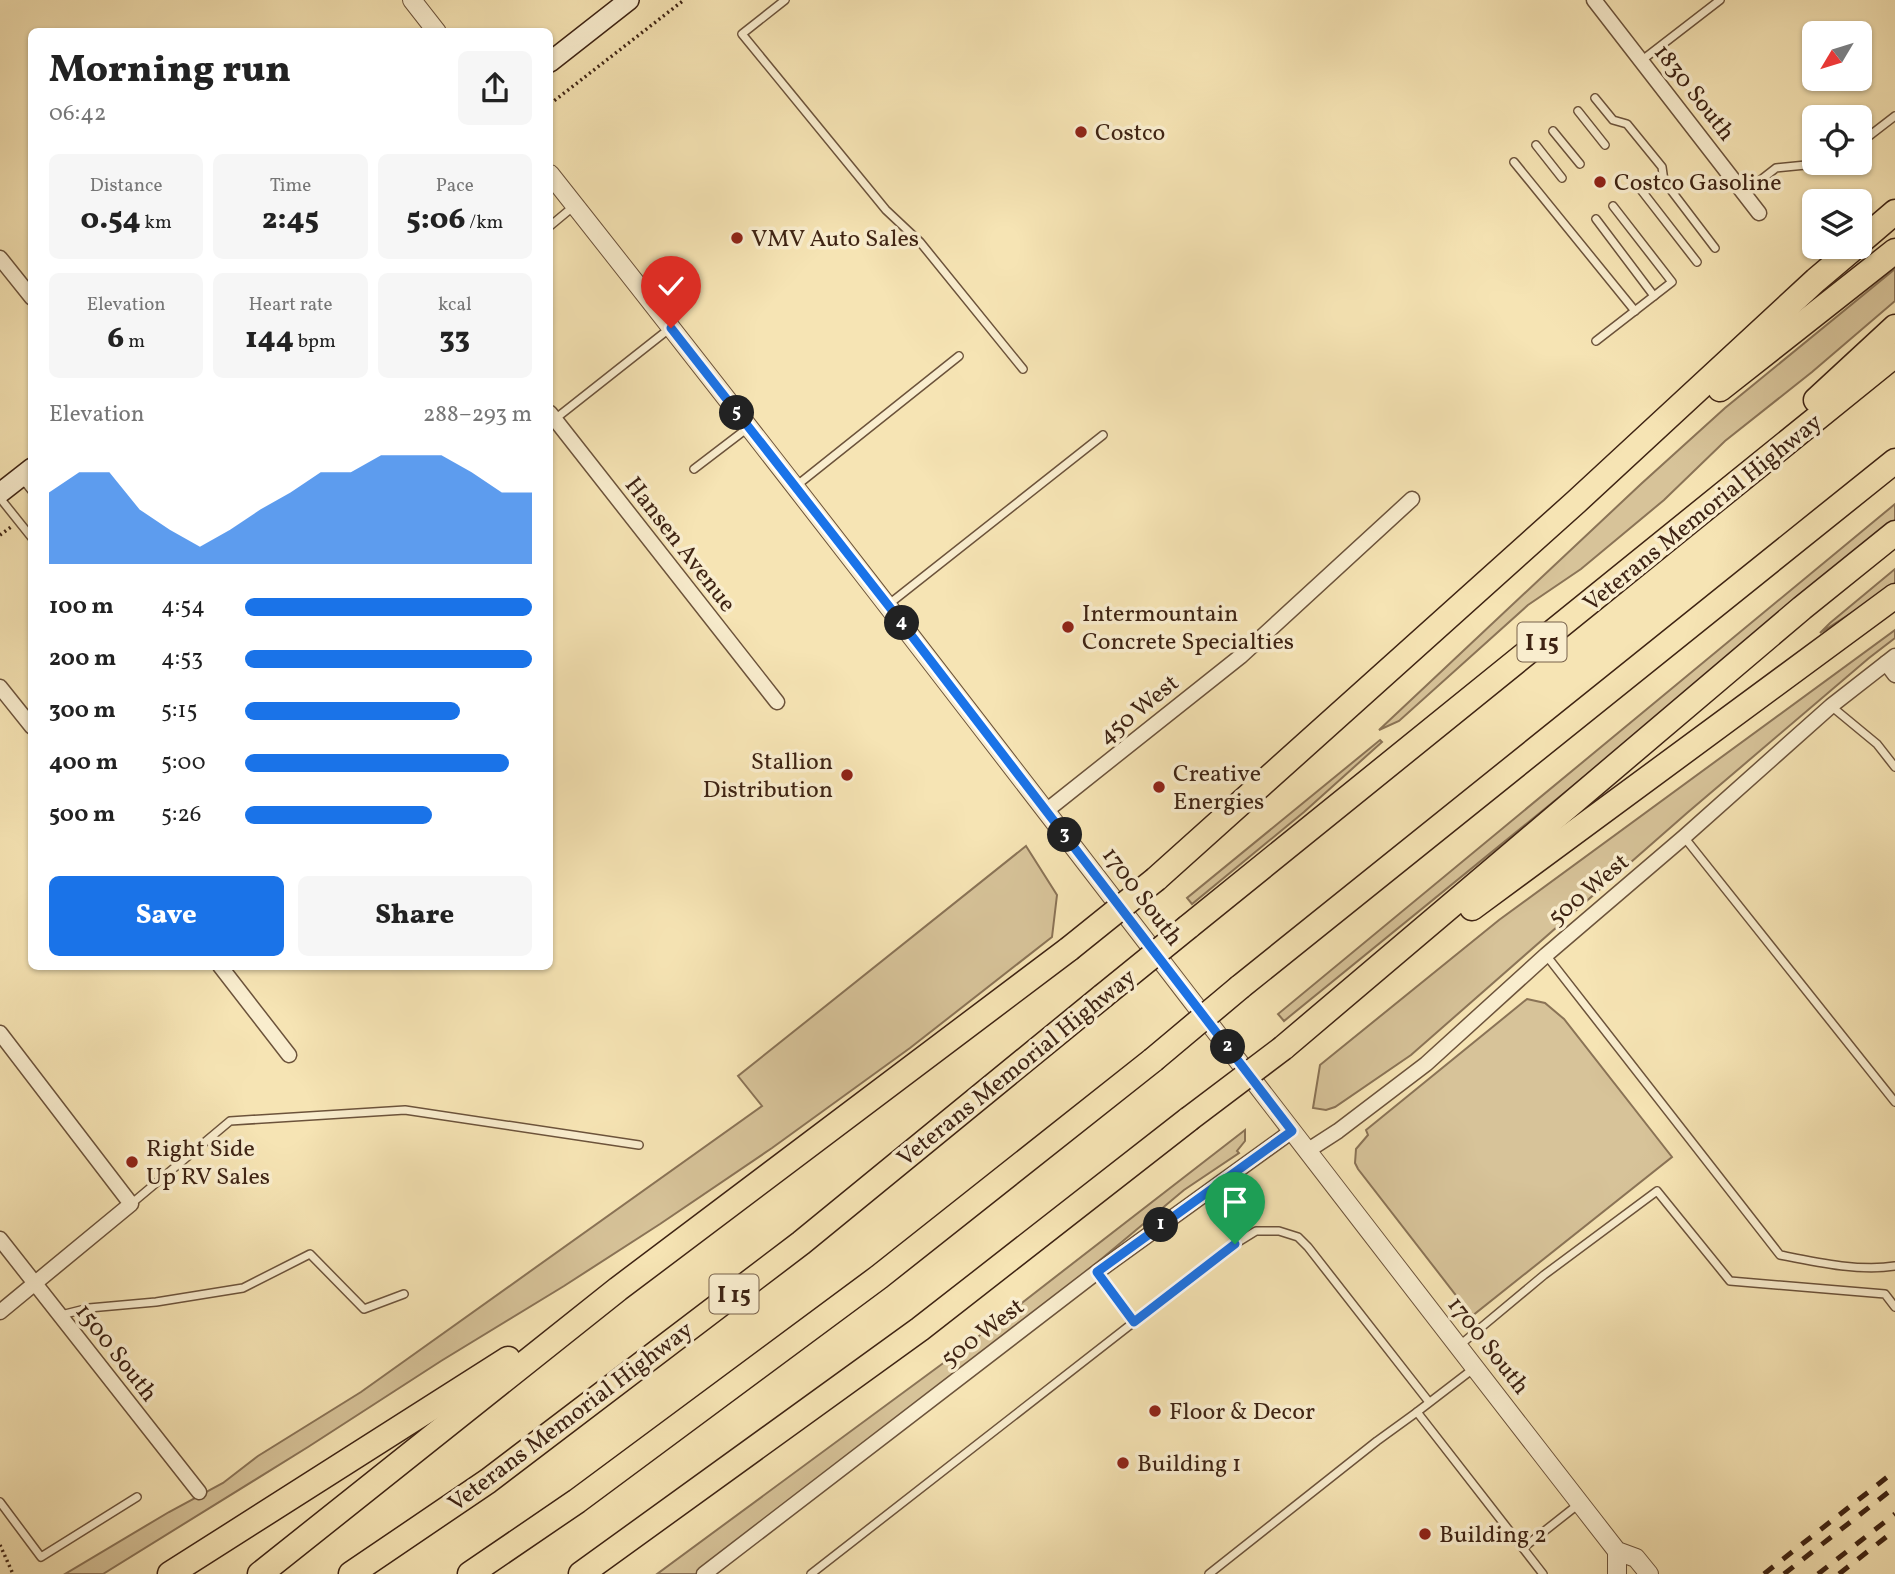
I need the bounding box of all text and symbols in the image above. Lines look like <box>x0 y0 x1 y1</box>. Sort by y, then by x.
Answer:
north arrow <box>1802 21 1872 91</box>
map controls <box>1802 21 1872 259</box>
street label: 1830 South <box>1645 38 1742 149</box>
text: Morning run <box>49 45 291 98</box>
button: share <box>458 51 532 125</box>
text: 06:42 <box>49 98 106 130</box>
button: locate <box>1802 105 1872 175</box>
place label: Costco <box>1095 117 1165 151</box>
marker: Costco <box>1073 124 1089 140</box>
place label: Costco Gasoline <box>1614 167 1782 201</box>
text: Distance <box>90 173 163 199</box>
text: Time <box>270 173 311 199</box>
text: Pace <box>436 173 474 199</box>
marker: Costco Gasoline <box>1592 174 1608 190</box>
button: layers <box>1802 189 1872 259</box>
text: 0.54 <box>81 199 141 241</box>
text: 2:45 <box>262 199 319 241</box>
text: 5:06 <box>406 199 466 241</box>
text: km <box>141 210 172 236</box>
text: /km <box>466 210 503 236</box>
place label: VMV Auto Sales <box>751 223 919 257</box>
marker: VMV Auto Sales <box>729 230 745 246</box>
pin <box>641 256 701 328</box>
icon: check <box>652 267 690 305</box>
text: Elevation <box>87 292 166 318</box>
text: Heart rate <box>249 292 332 318</box>
text: kcal <box>438 292 472 318</box>
text: 6 <box>107 318 124 360</box>
text: 144 <box>245 318 294 360</box>
text: 33 <box>440 318 470 360</box>
text: m <box>124 329 145 355</box>
text: bpm <box>294 329 336 355</box>
pin: 5 <box>720 396 754 430</box>
text: Elevation <box>49 399 145 431</box>
text: 288–293 m <box>423 399 532 431</box>
text: 5 <box>732 399 741 425</box>
street label: Veterans Memorial Highway <box>1576 406 1830 621</box>
street label: Hansen Avenue <box>616 470 743 620</box>
text: 100 m <box>49 591 114 623</box>
text: 4:54 <box>161 591 205 623</box>
place label: Intermountain Concrete Specialties <box>1082 598 1294 660</box>
pin: 4 <box>884 606 920 640</box>
text: 4 <box>896 609 907 635</box>
marker: Intermountain Concrete Specialties <box>1060 619 1076 635</box>
road number: I 15 <box>1518 622 1566 662</box>
text: 200 m <box>49 643 116 675</box>
text: 4:53 <box>161 643 203 675</box>
street label: 450 West <box>1091 667 1187 754</box>
text: 300 m <box>49 695 116 727</box>
text: 5:15 <box>161 695 197 727</box>
place label: Stallion Distribution <box>703 746 833 808</box>
text: 400 m <box>49 747 118 779</box>
text: 5:00 <box>161 747 206 779</box>
place label: Creative Energies <box>1173 758 1264 820</box>
marker: Stallion Distribution <box>839 767 855 783</box>
marker: Creative Energies <box>1151 779 1167 795</box>
text: 500 m <box>49 799 115 831</box>
text: 5:26 <box>161 799 201 831</box>
pin: 3 <box>1048 818 1082 852</box>
text: 3 <box>1060 821 1069 847</box>
street label: 1700 South <box>1093 840 1190 954</box>
street label: 500 West <box>1541 846 1637 935</box>
button: Save <box>49 876 284 956</box>
button: Share <box>298 876 532 956</box>
street label: Veterans Memorial Highway <box>890 961 1144 1176</box>
pin: 2 <box>1210 1030 1246 1064</box>
text: 2 <box>1223 1033 1232 1059</box>
place label: Right Side Up RV Sales <box>146 1133 270 1195</box>
marker: Right Side Up RV Sales <box>124 1154 140 1170</box>
pin <box>1205 1172 1265 1244</box>
icon: arrive <box>1216 1183 1254 1221</box>
pin: 1 <box>1144 1208 1178 1242</box>
text: 1 <box>1157 1211 1164 1237</box>
road number: I 15 <box>710 1274 758 1314</box>
street label: 1700 South <box>1438 1290 1537 1403</box>
street label: 500 West <box>934 1291 1032 1376</box>
street label: 1500 South <box>66 1297 165 1410</box>
street label: Veterans Memorial Highway <box>442 1314 701 1521</box>
place label: Floor & Decor <box>1169 1396 1315 1430</box>
marker: Floor & Decor <box>1147 1403 1163 1419</box>
place label: Building 1 <box>1137 1448 1241 1482</box>
marker: Building 1 <box>1115 1455 1131 1471</box>
place label: Building 2 <box>1439 1519 1547 1553</box>
marker: Building 2 <box>1417 1526 1433 1542</box>

